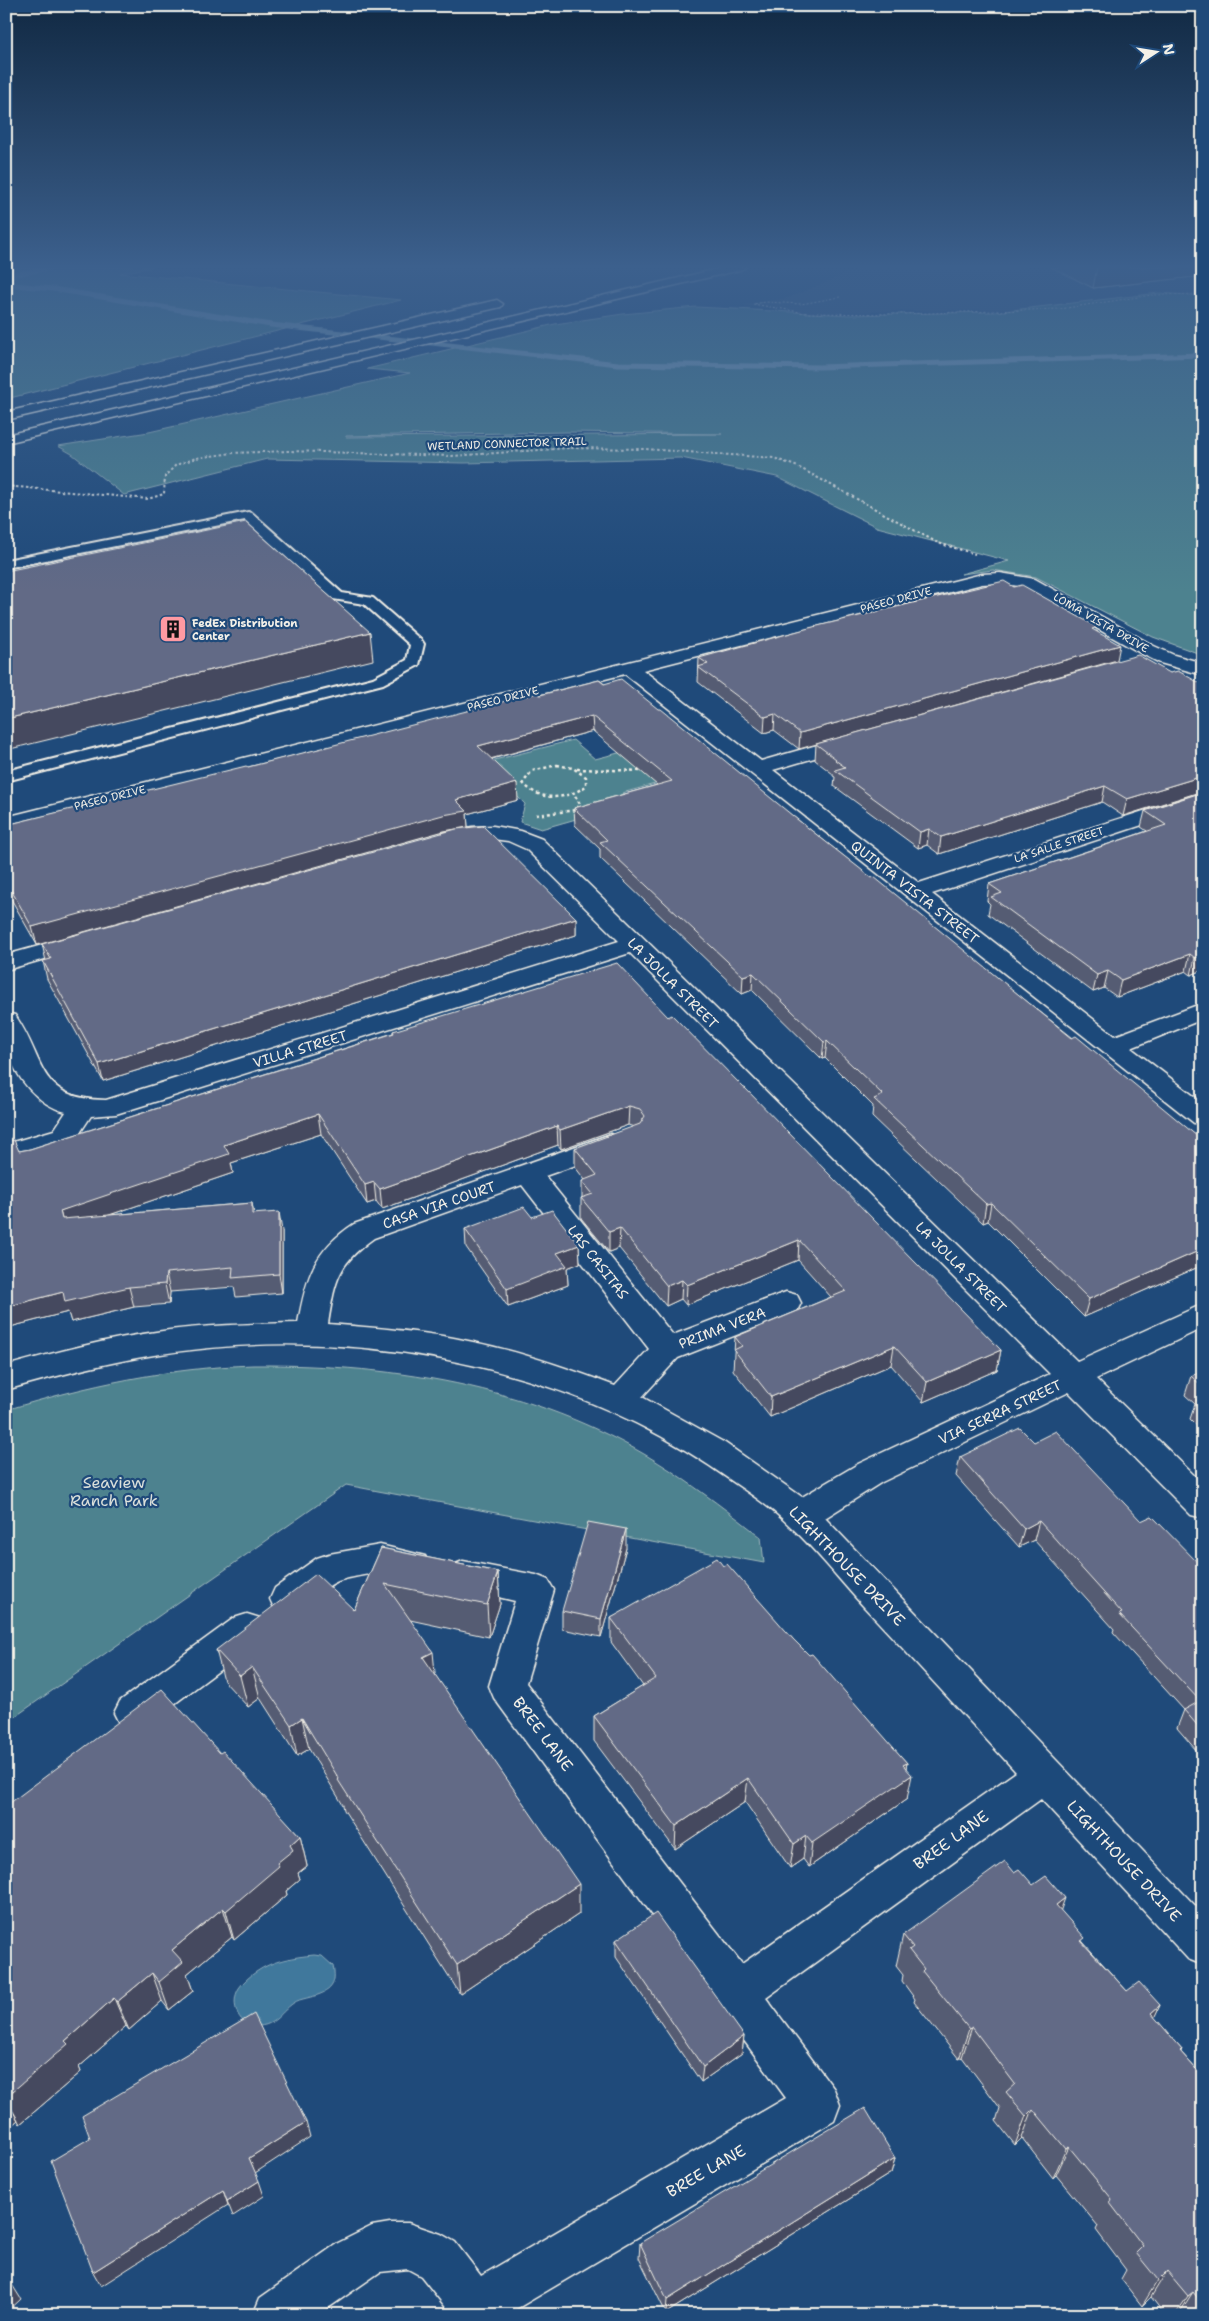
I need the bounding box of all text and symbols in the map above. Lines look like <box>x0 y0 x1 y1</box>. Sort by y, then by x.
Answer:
north arrow <box>1132 28 1182 78</box>
text: N <box>1159 42 1179 57</box>
street label: WETLAND CONNECTOR TRAIL <box>427 434 587 454</box>
street label: PASEO DRIVE <box>859 583 933 617</box>
street label: LOMA VISTA DRIVE <box>1050 589 1152 657</box>
building icon: FedEx Distribution Center <box>158 614 188 644</box>
place label: FedEx Distribution Center <box>192 616 298 644</box>
street label: PASEO DRIVE <box>466 683 541 715</box>
street label: PASEO DRIVE <box>73 782 148 814</box>
street label: LA SALLE STREET <box>1012 823 1106 867</box>
street label: QUINTA VISTA STREET <box>847 836 983 948</box>
street label: LA JOLLA STREET <box>624 934 723 1033</box>
street label: VILLA STREET <box>251 1026 350 1072</box>
street label: CASA VIA COURT <box>380 1177 498 1233</box>
street label: LA JOLLA STREET <box>912 1218 1011 1317</box>
street label: LAS CASITAS <box>564 1221 633 1303</box>
street label: PRIMA VERA <box>676 1303 768 1353</box>
street label: VIA SERRA STREET <box>936 1375 1065 1448</box>
park label: Seaview Ranch Park <box>70 1472 158 1511</box>
street label: LIGHTHOUSE DRIVE <box>784 1501 910 1631</box>
street label: BREE LANE <box>508 1693 578 1775</box>
street label: LIGHTHOUSE DRIVE <box>1062 1796 1186 1926</box>
street label: BREE LANE <box>909 1806 993 1874</box>
street label: BREE LANE <box>663 2140 749 2202</box>

